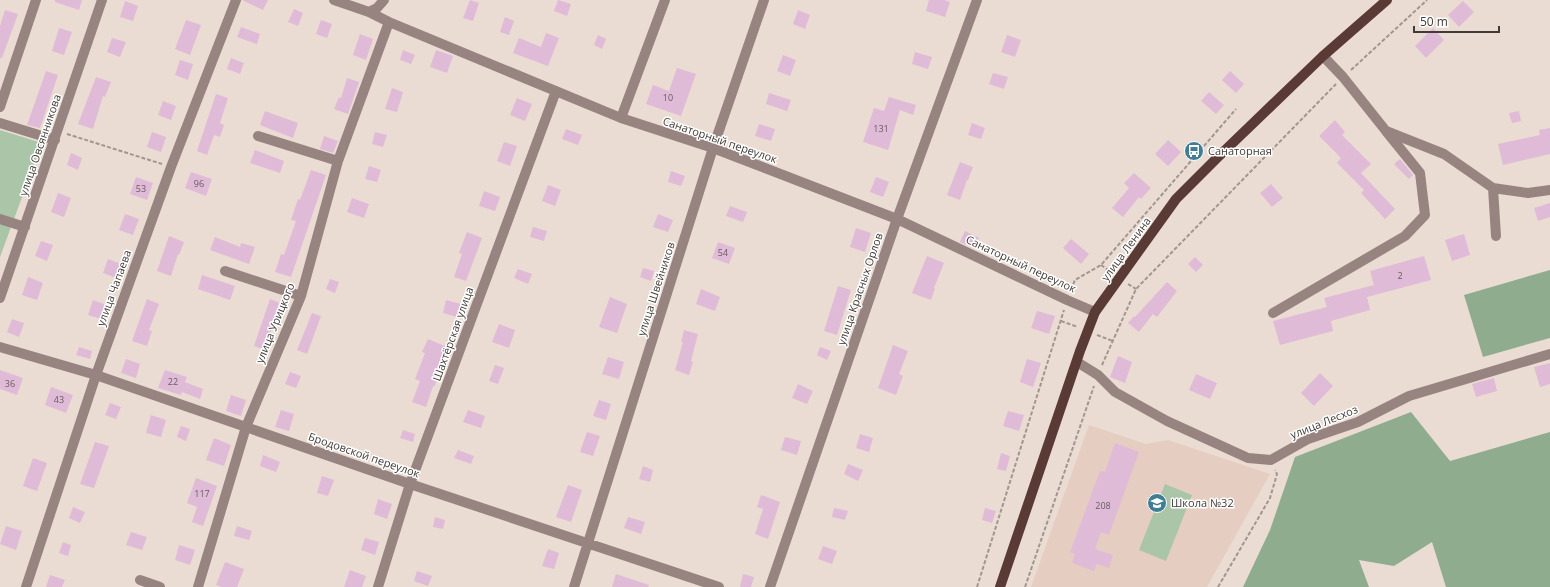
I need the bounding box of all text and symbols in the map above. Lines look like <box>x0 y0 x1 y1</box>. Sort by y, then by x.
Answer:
scale bar <box>1414 8 1499 34</box>
text: 50 m <box>1420 13 1448 30</box>
house number: 10 <box>663 91 673 104</box>
street label: улица Овсянникова <box>15 92 64 198</box>
street label: Санаторный переулок <box>661 113 780 166</box>
house number: 131 <box>873 122 889 135</box>
bus stop icon: Санаторная <box>1183 140 1205 162</box>
place label: Санаторная <box>1208 143 1272 158</box>
house number: 96 <box>194 177 204 190</box>
house number: 53 <box>136 182 146 195</box>
street label: улица Ленина <box>1097 214 1154 284</box>
street label: улица Красных Орлов <box>833 231 886 347</box>
street label: Санаторный переулок <box>964 231 1079 296</box>
street label: улица Швейников <box>633 240 678 338</box>
house number: 54 <box>718 246 728 259</box>
street label: улица Чапаева <box>93 248 134 328</box>
house number: 2 <box>1397 269 1403 282</box>
street label: улица Урицкого <box>252 280 298 365</box>
street label: Шахтёрская улица <box>429 285 477 383</box>
house number: 22 <box>168 375 178 388</box>
house number: 36 <box>5 377 15 390</box>
house number: 43 <box>54 393 64 406</box>
street label: улица Лесхоз <box>1288 401 1360 442</box>
street label: Бродовской переулок <box>307 428 422 481</box>
house number: 117 <box>194 487 210 500</box>
school or university icon: Школа №32 <box>1146 492 1168 514</box>
place label: Школа №32 <box>1171 495 1234 510</box>
house number: 208 <box>1095 499 1111 512</box>

